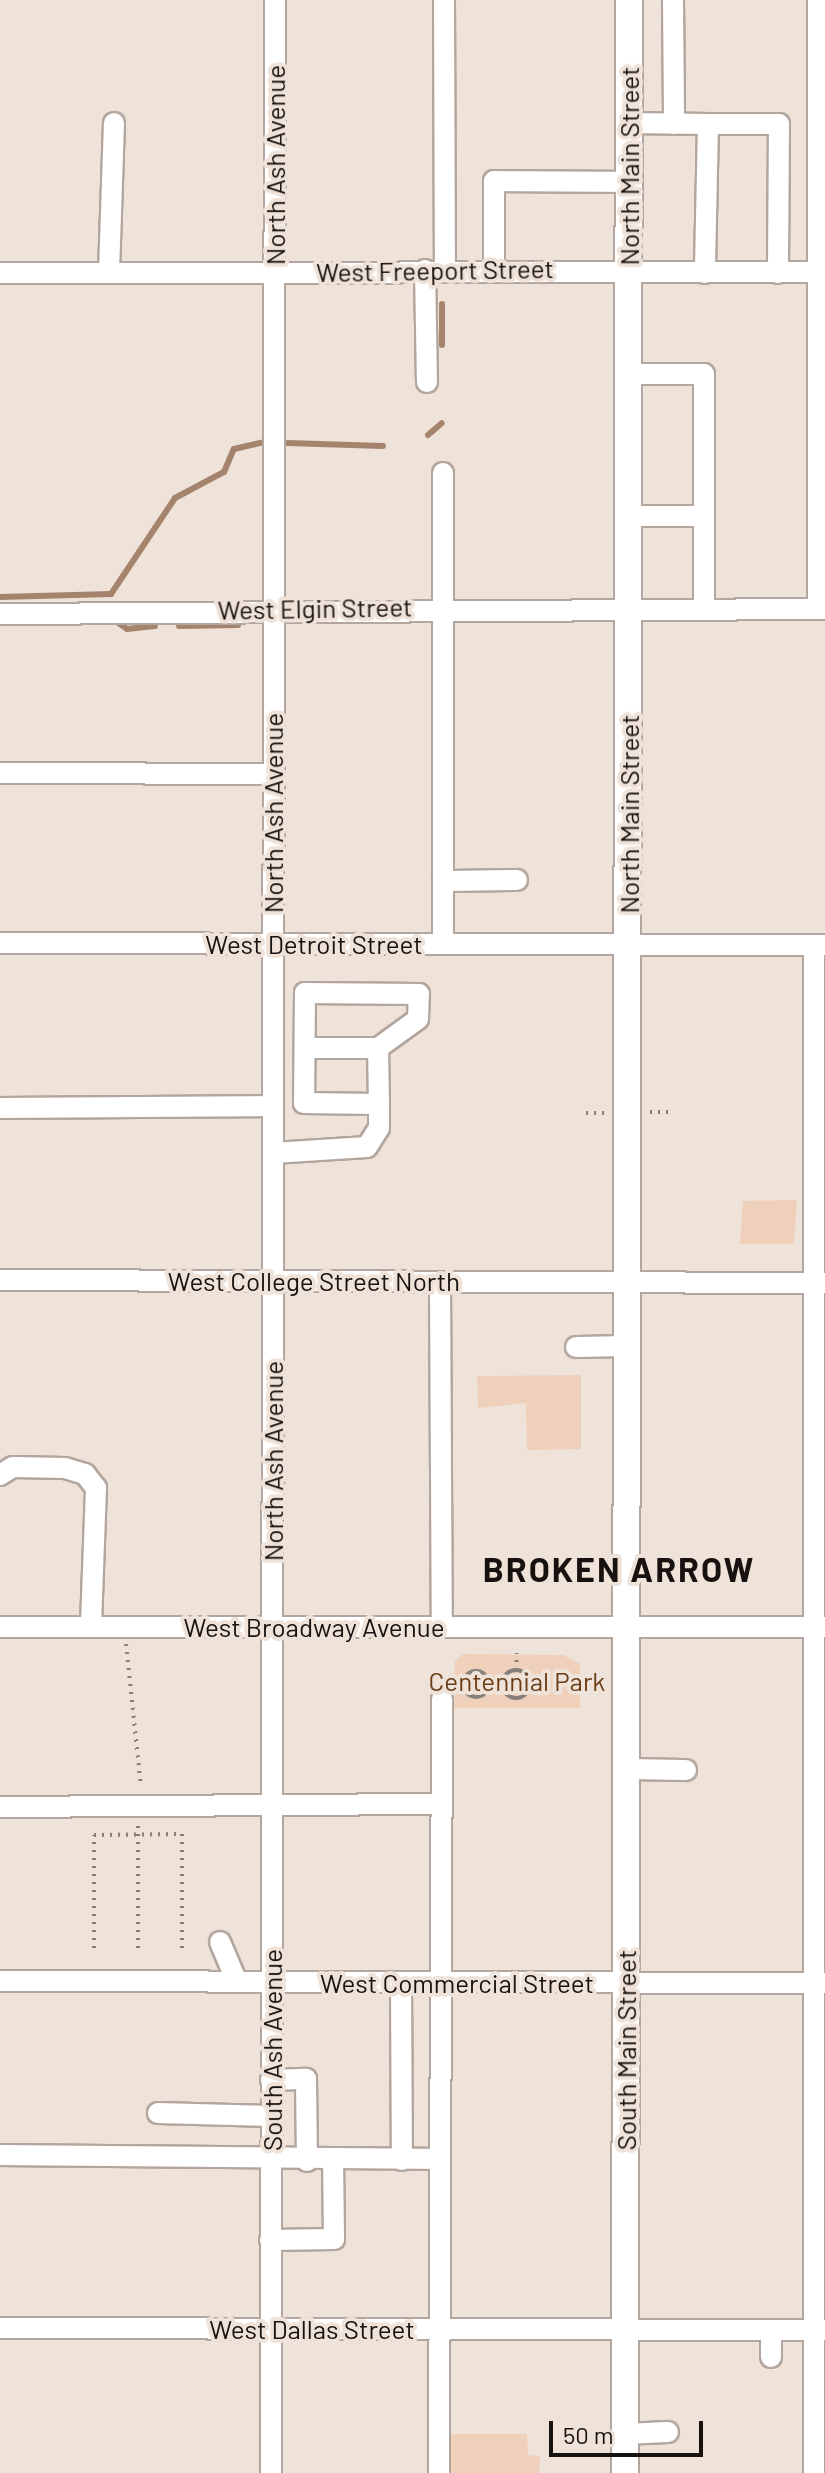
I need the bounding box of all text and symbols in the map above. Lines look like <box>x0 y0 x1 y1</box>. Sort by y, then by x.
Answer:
street label: North Ash Avenue <box>259 65 291 265</box>
street label: North Main Street <box>613 67 645 265</box>
street label: West Freeport Street <box>316 252 554 288</box>
street label: West Elgin Street <box>217 591 413 625</box>
street label: North Ash Avenue <box>257 713 289 913</box>
street label: North Main Street <box>613 715 645 913</box>
street label: West Detroit Street <box>205 928 423 960</box>
street label: West College Street North <box>168 1265 460 1297</box>
street label: North Ash Avenue <box>257 1361 289 1561</box>
district label: BROKEN ARROW <box>483 1549 755 1589</box>
street label: West Broadway Avenue <box>183 1611 445 1643</box>
park label: Centennial Park <box>429 1665 605 1697</box>
street label: South Ash Avenue <box>256 1949 288 2151</box>
street label: South Main Street <box>610 1950 642 2150</box>
street label: West Commercial Street <box>320 1967 594 1999</box>
street label: West Dallas Street <box>209 2313 415 2345</box>
scale bar <box>553 2405 707 2455</box>
text: 50 m <box>563 2420 614 2449</box>

